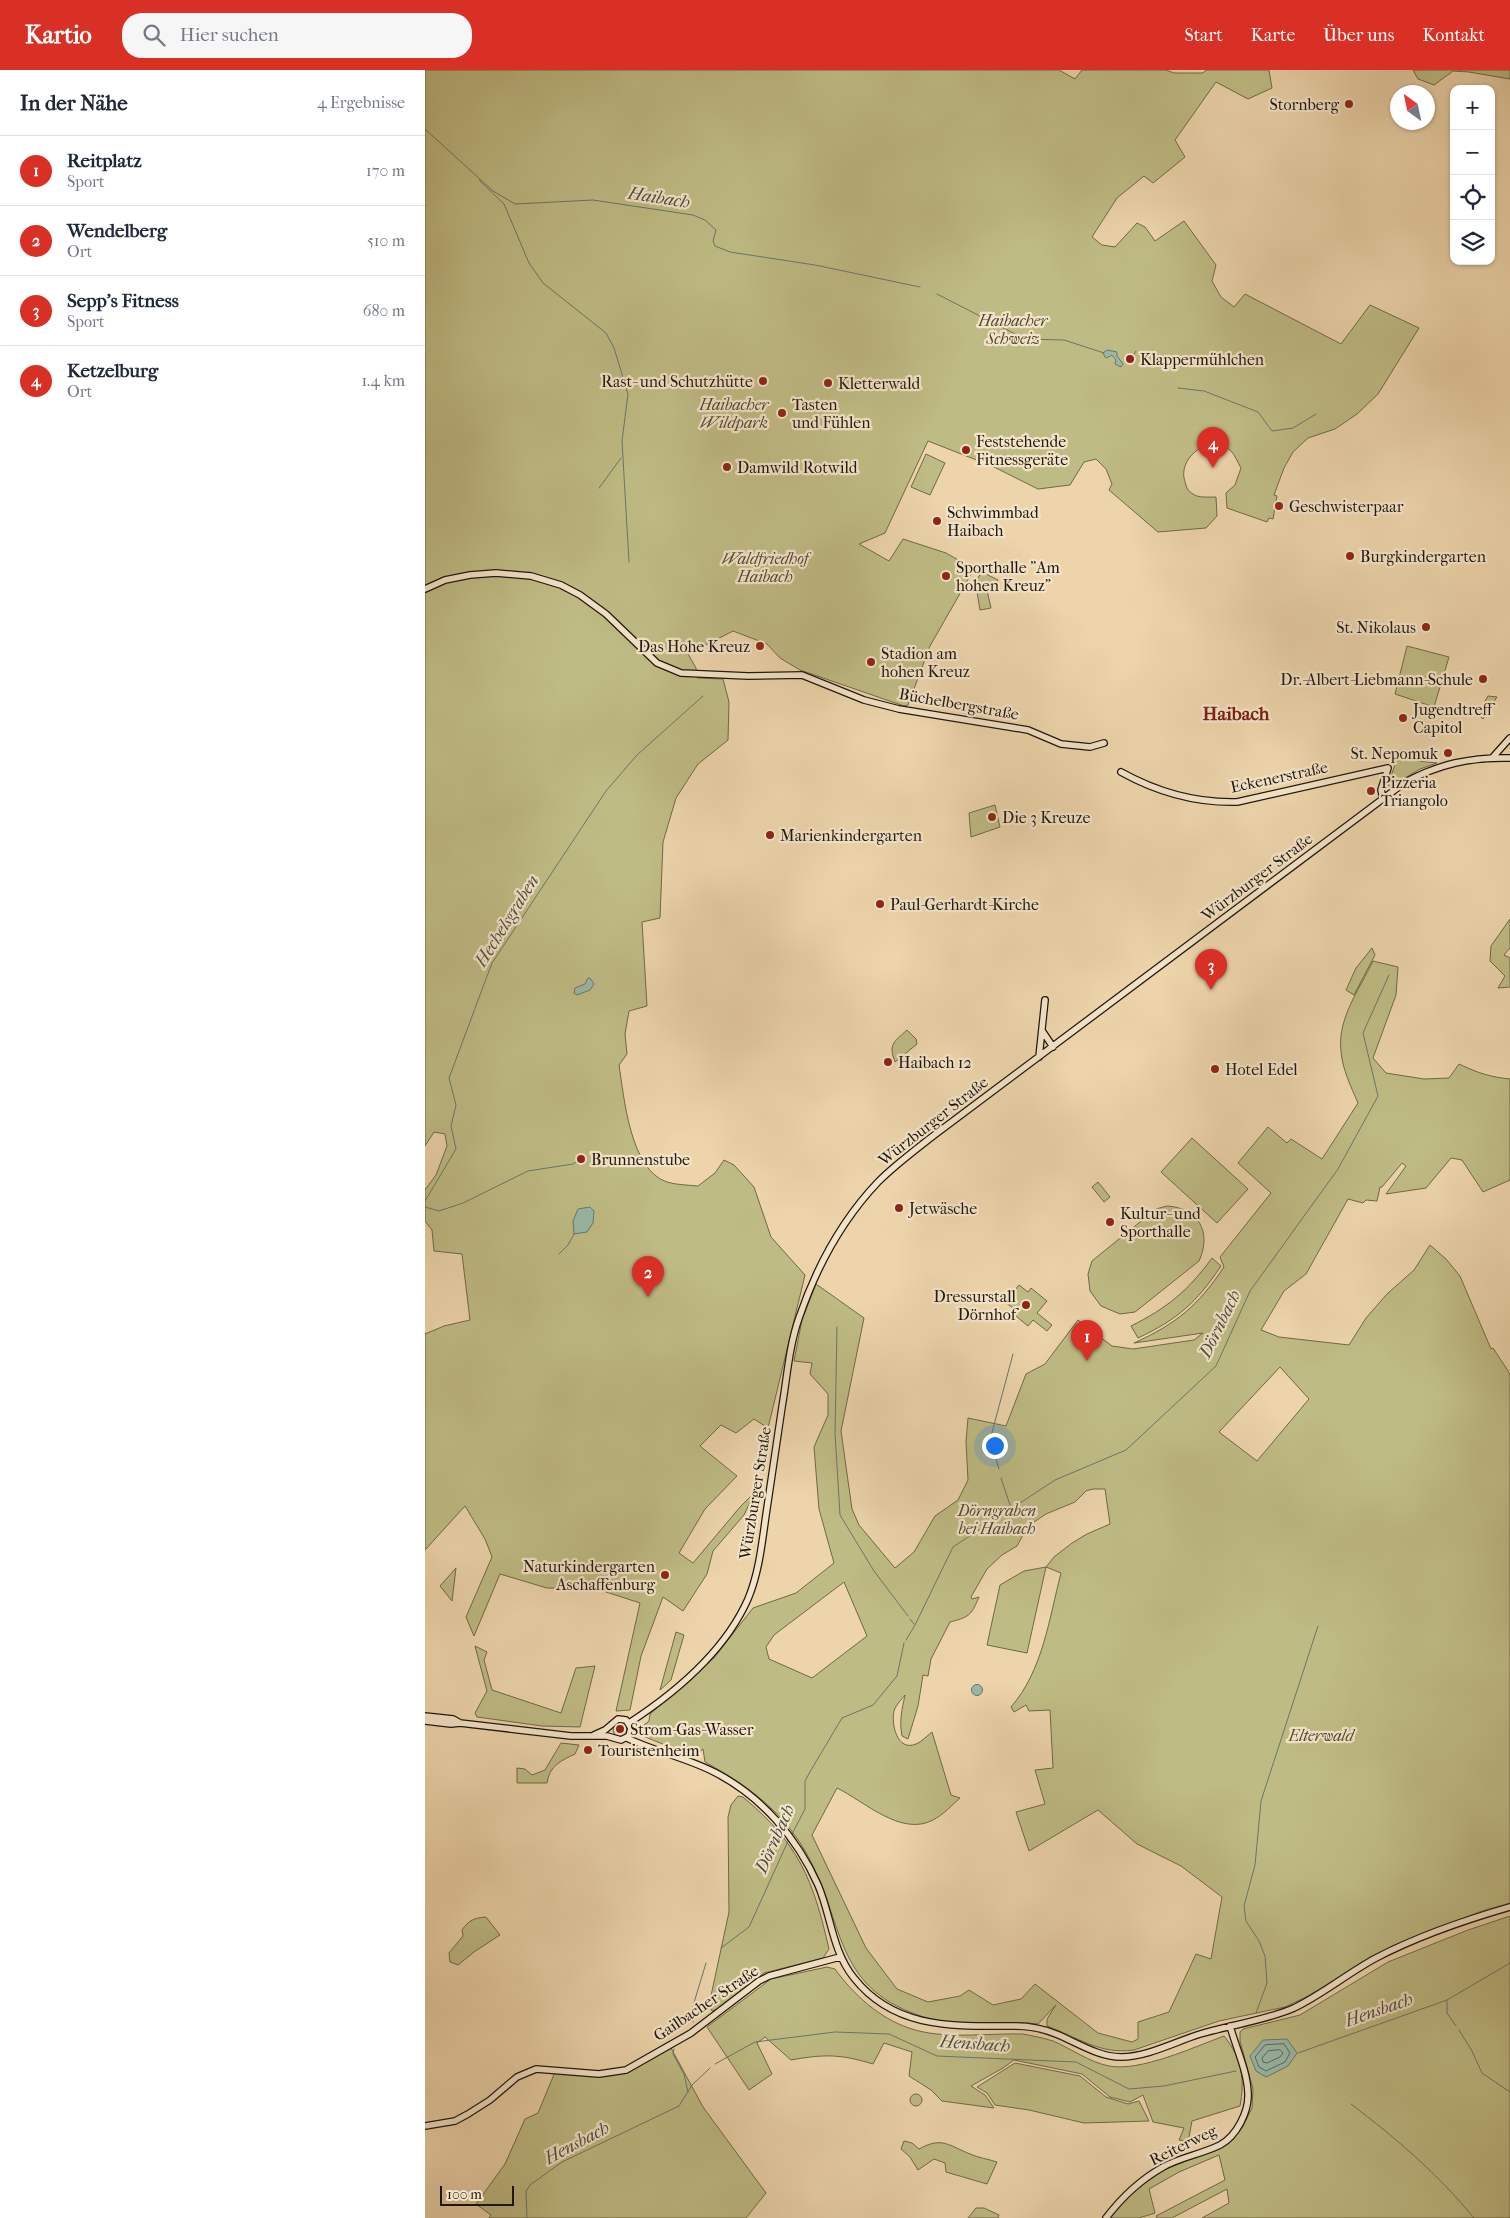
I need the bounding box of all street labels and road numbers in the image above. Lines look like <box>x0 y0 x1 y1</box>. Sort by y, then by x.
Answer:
street label: Büchelbergstraße <box>897 684 1021 724</box>
street label: Eckenerstraße <box>1229 757 1330 797</box>
street label: Würzburger Straße <box>1197 829 1316 925</box>
street label: Würzburger Straße <box>874 1072 992 1170</box>
street label: Würzburger Straße <box>735 1425 775 1562</box>
street label: Gailbacher Straße <box>650 1961 762 2045</box>
street label: Reiterweg <box>1146 2120 1220 2169</box>

